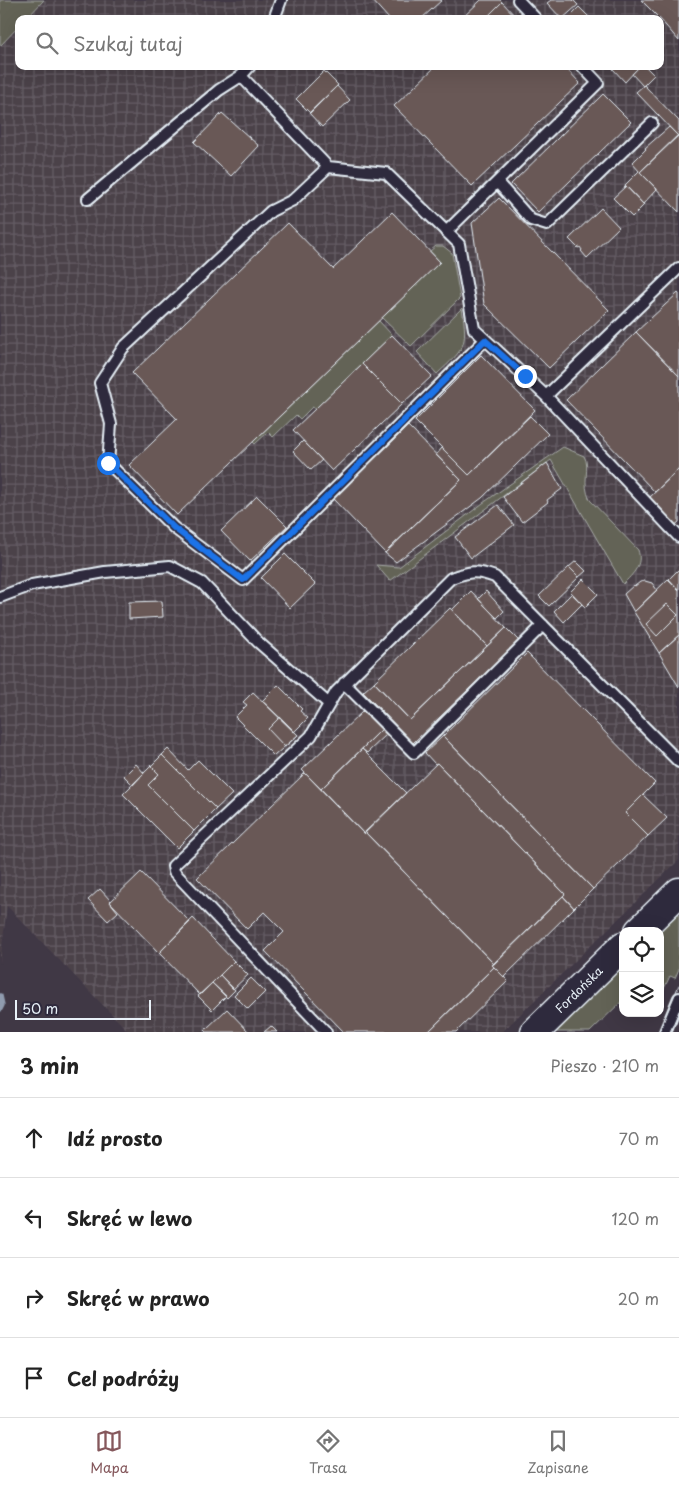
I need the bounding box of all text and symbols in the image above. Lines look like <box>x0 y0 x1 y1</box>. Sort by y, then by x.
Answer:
search box <box>15 15 664 70</box>
icon: search <box>33 29 61 57</box>
text: Szukaj tutaj <box>73 29 183 57</box>
route end <box>514 365 537 388</box>
route start <box>97 452 120 475</box>
map controls <box>619 927 664 1017</box>
button: locate <box>619 927 664 972</box>
street label: Fordońska <box>551 961 607 1017</box>
button: layers <box>619 972 664 1017</box>
scale bar <box>15 997 151 1020</box>
text: 50 m <box>22 998 58 1019</box>
text: 3 min <box>20 1049 79 1081</box>
text: Pieszo · 210 m <box>551 1053 659 1077</box>
icon: ahead <box>20 1124 48 1152</box>
text: Idź prosto <box>67 1124 163 1152</box>
text: 70 m <box>619 1126 659 1150</box>
icon: left <box>20 1204 48 1232</box>
text: Skręć w lewo <box>67 1204 192 1232</box>
text: 120 m <box>612 1206 659 1230</box>
icon: right <box>20 1284 48 1312</box>
text: Skręć w prawo <box>67 1284 210 1312</box>
text: 20 m <box>618 1286 659 1310</box>
icon: arrive <box>20 1364 48 1392</box>
text: Cel podróży <box>67 1364 179 1392</box>
tab: Mapa <box>90 1427 129 1478</box>
tab: Trasa <box>309 1427 347 1478</box>
tab: Zapisane <box>527 1427 589 1478</box>

